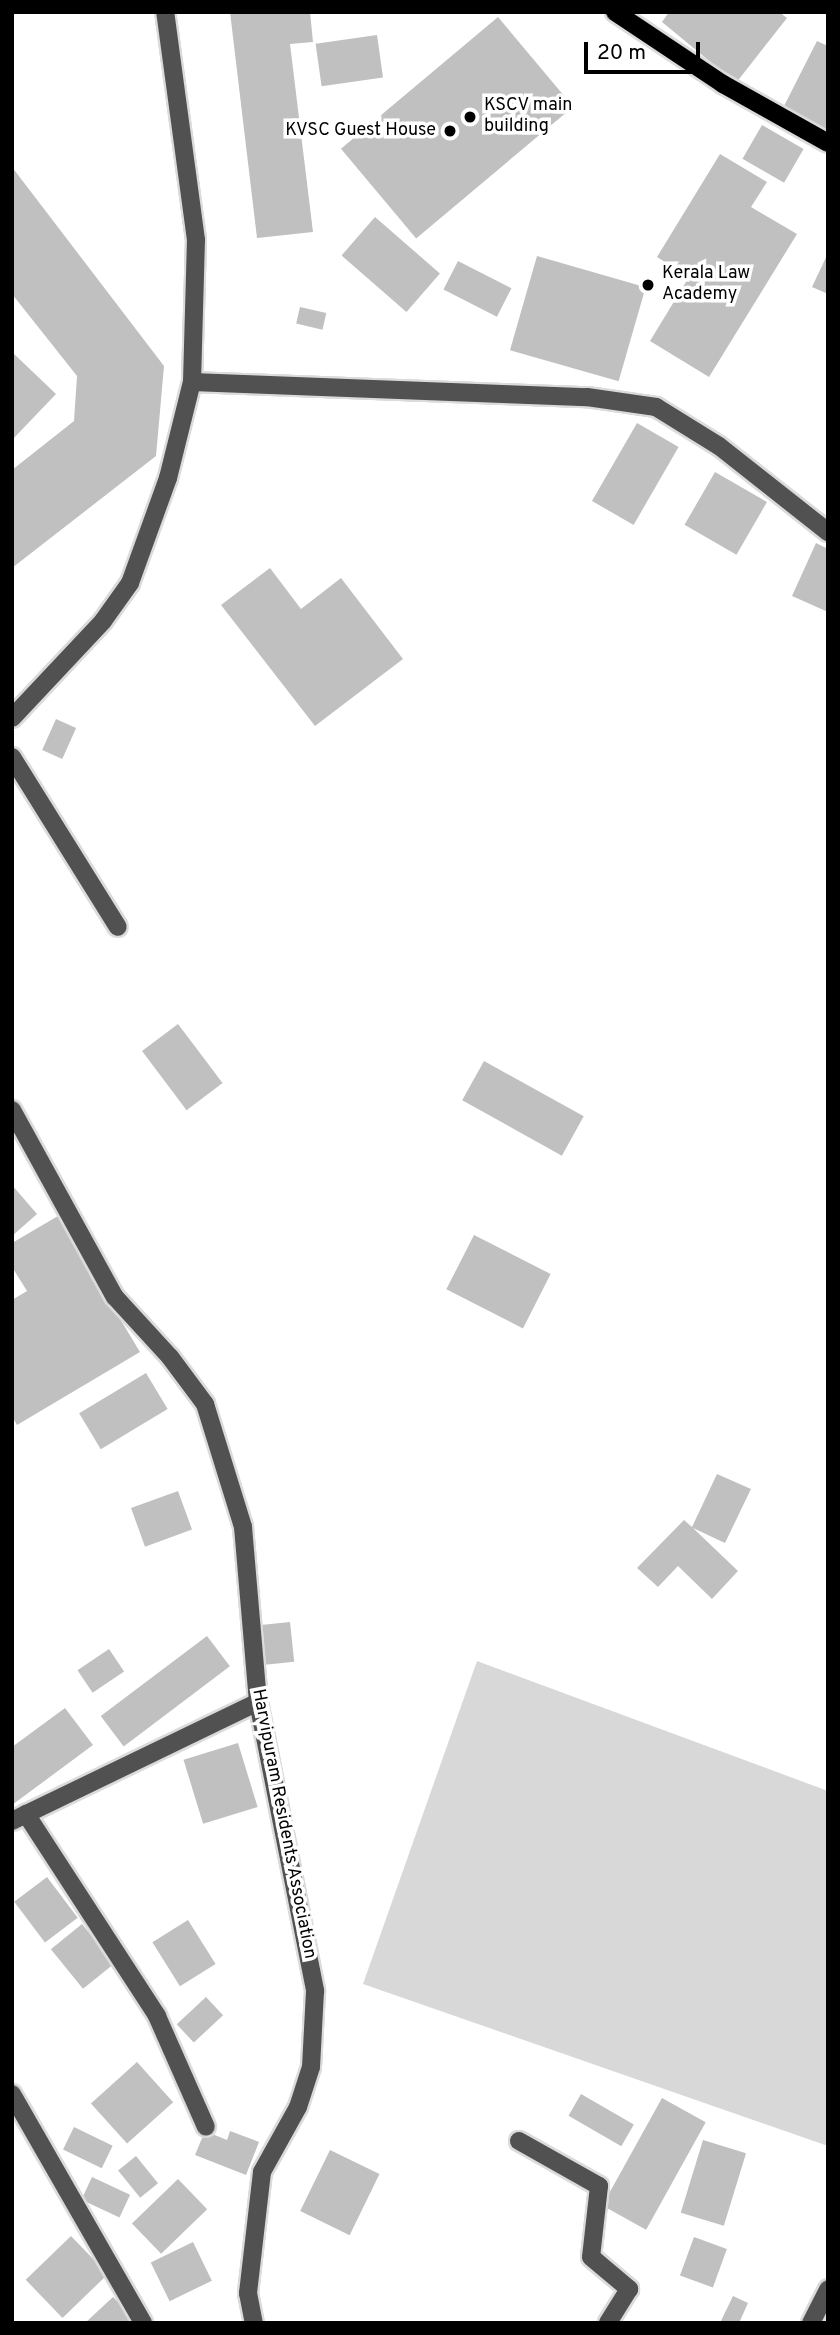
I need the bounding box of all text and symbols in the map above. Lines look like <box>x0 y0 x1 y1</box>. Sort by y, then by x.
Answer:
scale bar <box>588 28 704 72</box>
text: 20 m <box>597 40 646 67</box>
place label: KSCV main building <box>484 96 573 138</box>
marker: KSCV main building <box>462 109 478 125</box>
place label: KVSC Guest House <box>285 120 436 142</box>
marker: KVSC Guest House <box>442 123 458 139</box>
place label: Kerala Law Academy <box>662 264 750 306</box>
marker: Kerala Law Academy <box>640 277 656 293</box>
street label: Harvipuram Residents Association <box>246 1687 320 1961</box>

